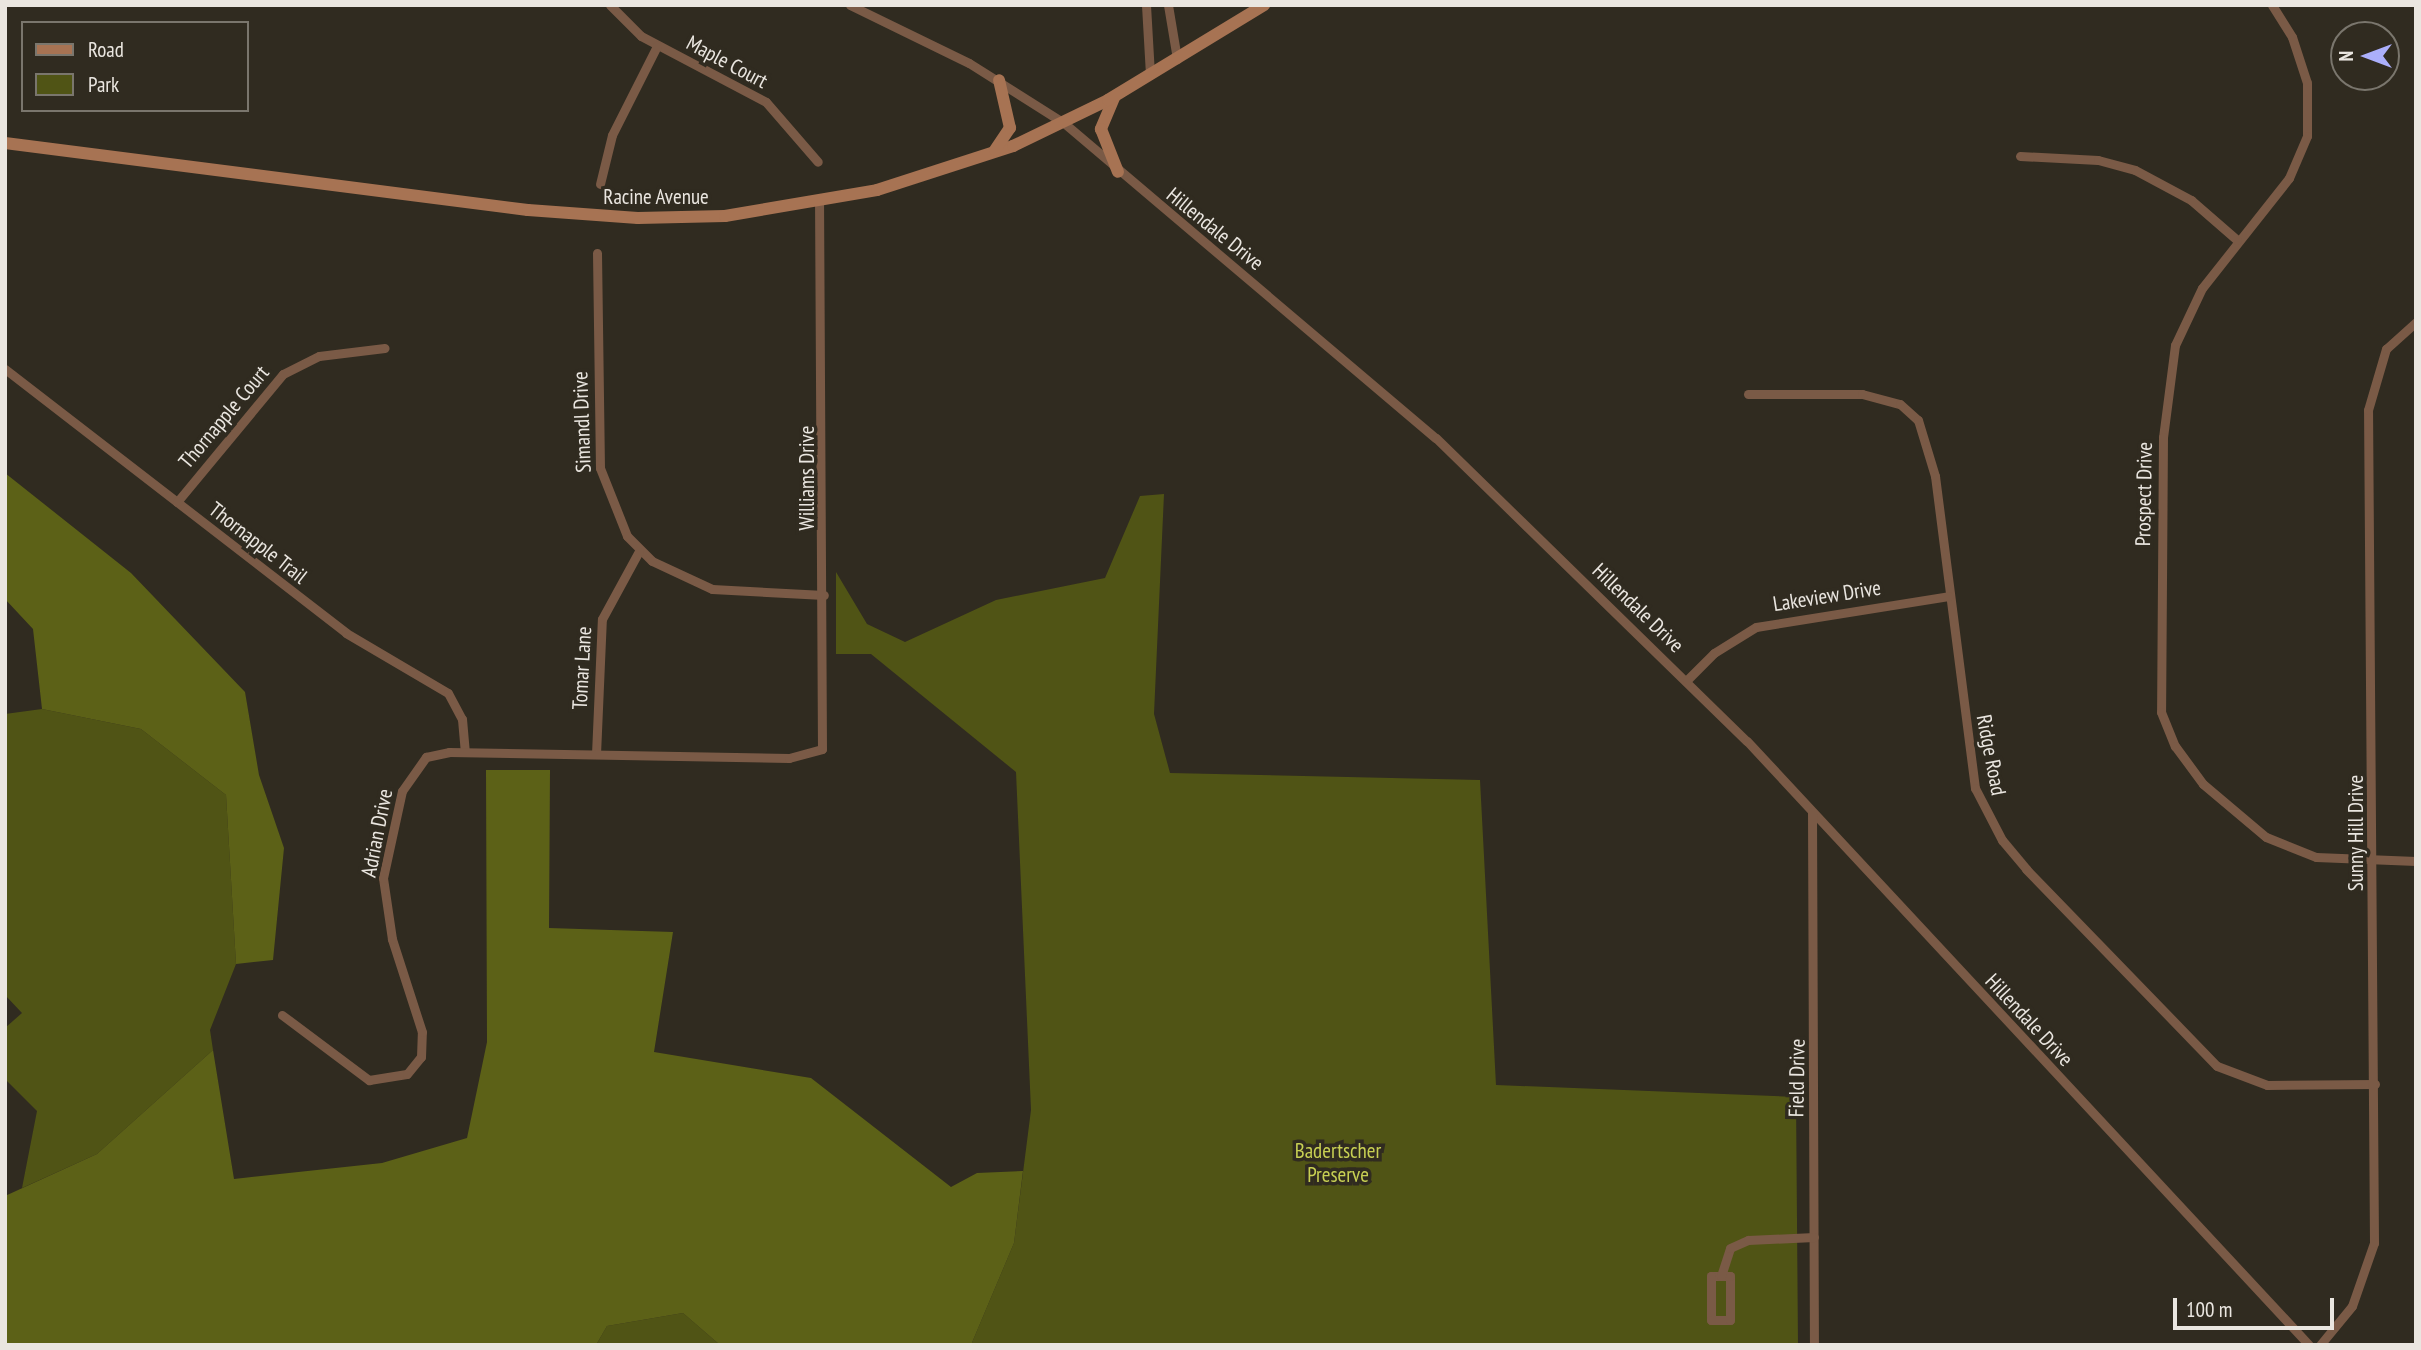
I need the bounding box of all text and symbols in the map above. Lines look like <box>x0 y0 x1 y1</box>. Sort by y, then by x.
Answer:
legend <box>21 21 248 112</box>
north arrow <box>2330 21 2400 91</box>
street label: Maple Court <box>682 30 772 94</box>
text: Road <box>88 36 124 63</box>
text: N <box>2334 51 2358 61</box>
text: Park <box>88 71 119 98</box>
street label: Hillendale Drive <box>1162 182 1268 276</box>
street label: Racine Avenue <box>603 184 709 210</box>
street label: Thornapple Court <box>174 360 274 474</box>
street label: Simandl Drive <box>568 371 596 473</box>
street label: Williams Drive <box>794 426 820 530</box>
street label: Prospect Drive <box>2130 442 2158 546</box>
street label: Thornapple Trail <box>204 497 312 589</box>
street label: Hillendale Drive <box>1587 558 1689 658</box>
street label: Lakeview Drive <box>1771 575 1883 617</box>
street label: Tomar Lane <box>567 626 597 710</box>
street label: Ridge Road <box>1971 712 2011 798</box>
street label: Sunny Hill Drive <box>2343 774 2369 892</box>
street label: Adrian Drive <box>356 787 398 879</box>
street label: Hillendale Drive <box>1980 969 2078 1071</box>
street label: Field Drive <box>1784 1039 1810 1117</box>
park label: Badertscher Preserve <box>1295 1138 1381 1188</box>
scale bar <box>2176 1284 2337 1328</box>
text: 100 m <box>2186 1296 2232 1323</box>

